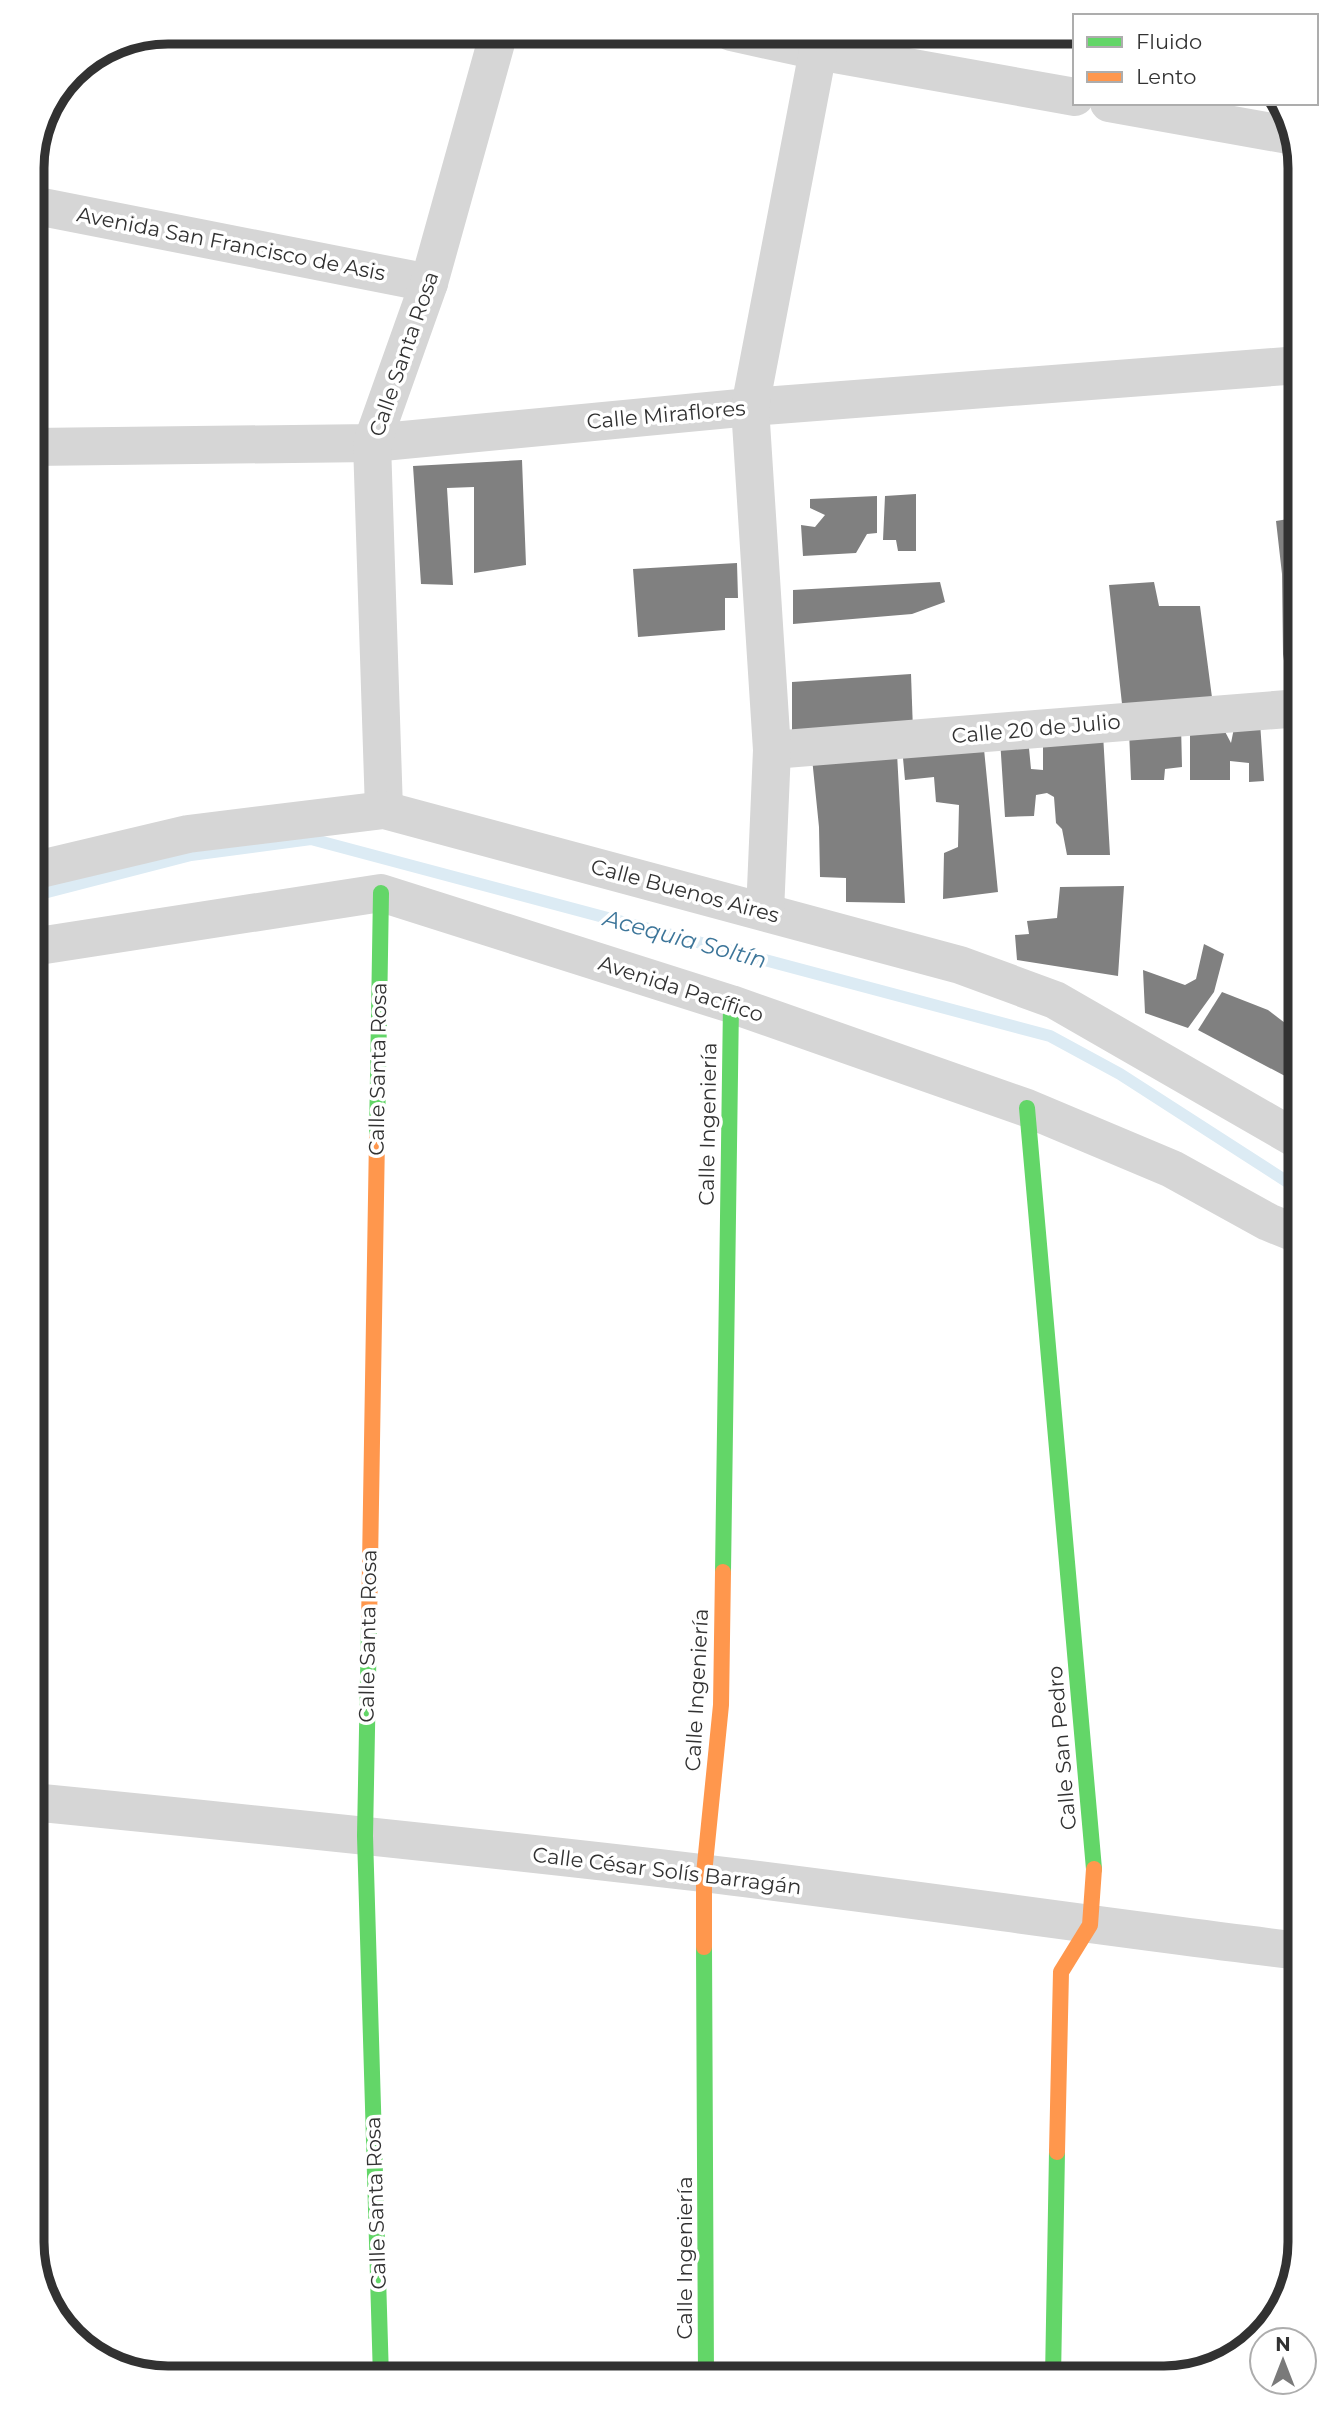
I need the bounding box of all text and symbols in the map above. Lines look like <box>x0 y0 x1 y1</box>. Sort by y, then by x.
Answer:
legend <box>1073 14 1318 105</box>
text: Fluido <box>1136 29 1202 54</box>
text: Lento <box>1136 64 1196 89</box>
street label: Avenida San Francisco de Asis <box>75 201 388 286</box>
street label: Calle Santa Rosa <box>364 268 444 440</box>
street label: Calle Miraflores <box>586 395 746 434</box>
street label: Calle 20 de Julio <box>950 709 1121 748</box>
street label: Calle Buenos Aires <box>588 853 782 928</box>
water label: Acequia Soltín <box>598 903 770 974</box>
street label: Avenida Pacífico <box>595 950 767 1027</box>
street label: Calle Santa Rosa <box>363 982 392 1156</box>
street label: Calle Ingeniería <box>694 1042 721 1206</box>
street label: Calle Santa Rosa <box>353 1549 382 1723</box>
street label: Calle Ingeniería <box>680 1608 713 1772</box>
street label: Calle San Pedro <box>1042 1665 1081 1831</box>
street label: Calle César Solís Barragán <box>531 1842 803 1899</box>
street label: Calle Santa Rosa <box>360 2116 391 2290</box>
street label: Calle Ingeniería <box>672 2176 697 2340</box>
north arrow <box>1248 2326 1318 2396</box>
text: N <box>1275 2333 1291 2356</box>

